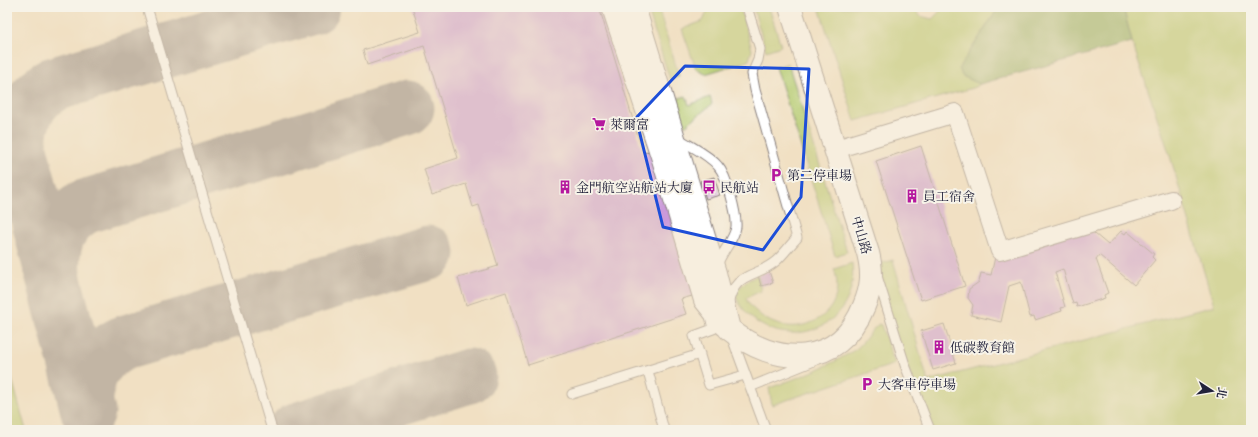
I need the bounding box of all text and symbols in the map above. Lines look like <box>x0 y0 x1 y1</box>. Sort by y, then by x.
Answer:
place label: 萊爾富 <box>610 115 649 134</box>
supermarket icon: 萊爾富 <box>591 116 607 132</box>
place label: 第二停車場 <box>787 166 852 185</box>
parking icon: 第二停車場 <box>768 167 784 183</box>
place label: 金門航空站航站大廈 <box>576 178 693 197</box>
place label: 民航站 <box>720 178 759 197</box>
building icon: 金門航空站航站大廈 <box>557 179 573 195</box>
bus stop icon: 民航站 <box>701 179 717 195</box>
place label: 員工宿舍 <box>923 187 975 206</box>
building icon: 員工宿舍 <box>904 188 920 204</box>
street label: 中山路 <box>847 214 876 257</box>
place label: 低碳教育館 <box>950 338 1015 357</box>
building icon: 低碳教育館 <box>931 339 947 355</box>
north arrow <box>1192 371 1232 411</box>
place label: 大客車停車場 <box>878 375 956 394</box>
parking icon: 大客車停車場 <box>859 376 875 392</box>
text: 北 <box>1213 386 1231 400</box>

